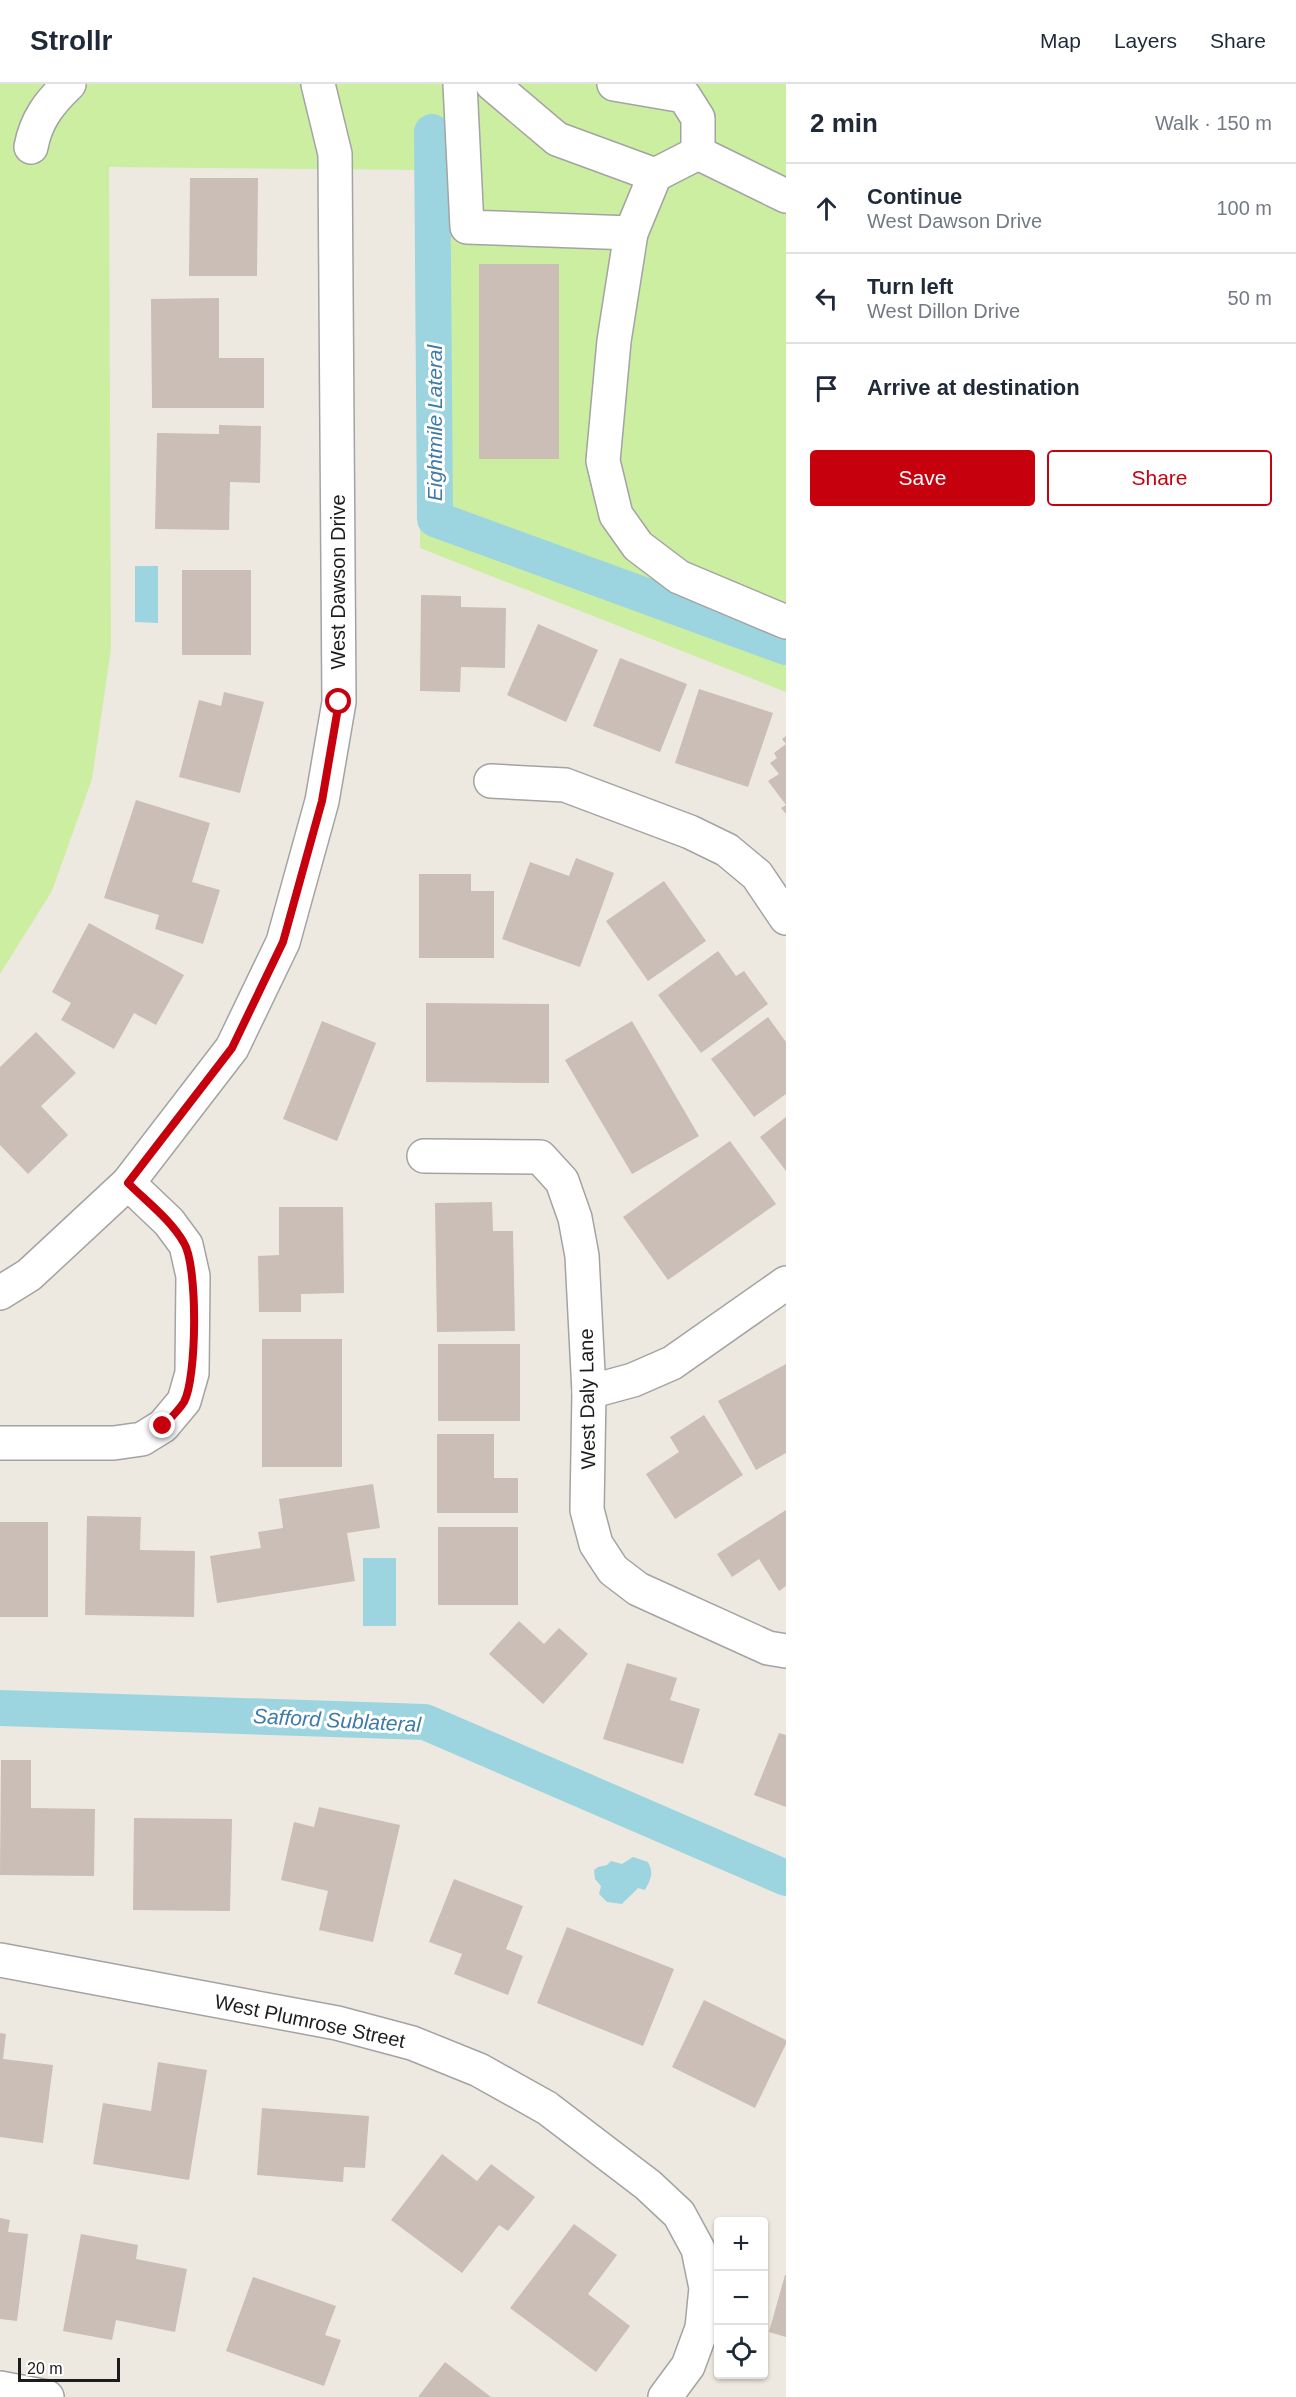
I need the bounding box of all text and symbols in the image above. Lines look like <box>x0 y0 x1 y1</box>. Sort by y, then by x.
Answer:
text: Strollr <box>30 25 112 56</box>
text: Map <box>1040 29 1081 52</box>
text: Layers <box>1114 29 1177 52</box>
text: Share <box>1210 29 1266 52</box>
text: 2 min <box>810 108 878 138</box>
text: Walk · 150 m <box>1155 112 1272 134</box>
text: Continue <box>867 184 962 209</box>
icon: ahead <box>810 192 843 225</box>
text: 100 m <box>1216 197 1272 219</box>
text: West Dawson Drive <box>867 210 1042 232</box>
text: Turn left <box>867 274 953 299</box>
icon: left <box>810 282 843 315</box>
text: 50 m <box>1228 287 1272 309</box>
text: West Dillon Drive <box>867 300 1020 322</box>
water label: Eightmile Lateral <box>423 343 446 501</box>
icon: arrive <box>810 372 843 405</box>
text: Arrive at destination <box>867 375 1080 400</box>
button: Save <box>810 450 1035 506</box>
button: Share <box>1047 450 1272 506</box>
street label: West Dawson Drive <box>327 494 349 670</box>
route start <box>325 688 351 714</box>
street label: West Daly Lane <box>575 1328 599 1470</box>
route end <box>149 1412 175 1438</box>
water label: Safford Sublateral <box>252 1704 423 1736</box>
street label: West Plumrose Street <box>213 1990 408 2052</box>
map controls <box>714 2217 768 2379</box>
button: + <box>714 2217 768 2271</box>
button: − <box>714 2271 768 2325</box>
button: locate <box>714 2325 768 2379</box>
scale bar <box>18 2355 120 2382</box>
text: 20 m <box>27 2360 63 2377</box>

